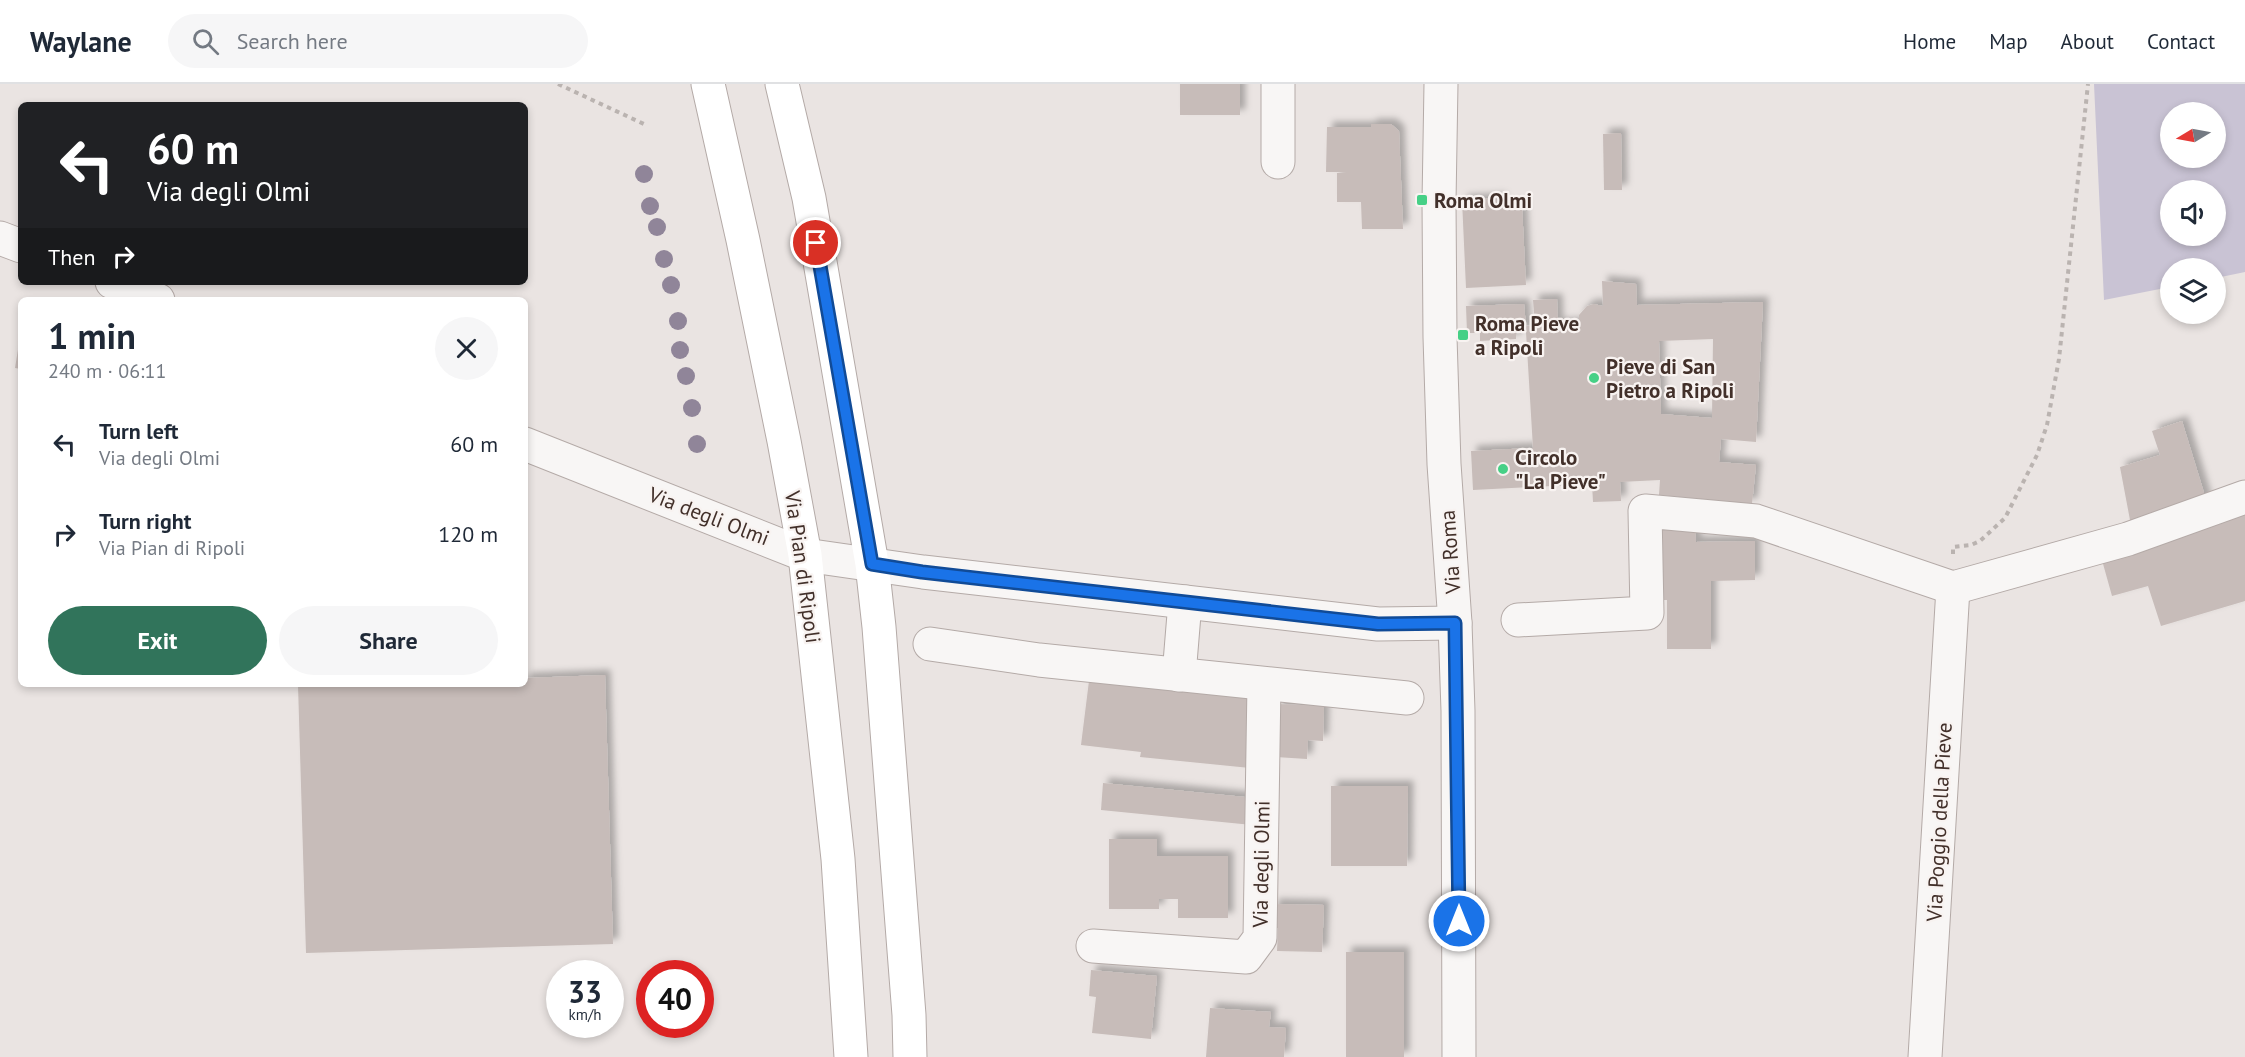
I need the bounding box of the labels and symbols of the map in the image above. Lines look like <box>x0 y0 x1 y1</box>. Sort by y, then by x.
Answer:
north arrow <box>2160 102 2226 168</box>
place label: Roma Olmi <box>1434 187 1532 214</box>
marker: Roma Olmi <box>1415 193 1429 207</box>
pin <box>790 217 841 268</box>
place label: Roma Pieve a Ripoli <box>1475 310 1579 361</box>
marker: Roma Pieve a Ripoli <box>1456 328 1470 342</box>
place label: Pieve di San Pietro a Ripoli <box>1606 353 1734 404</box>
marker: Pieve di San Pietro a Ripoli <box>1587 371 1601 385</box>
place label: Circolo "La Pieve" <box>1515 444 1606 495</box>
marker: Circolo "La Pieve" <box>1496 462 1510 476</box>
street label: Via degli Olmi <box>644 480 773 551</box>
street label: Via Pian di Ripoli <box>779 488 827 645</box>
street label: Via Roma <box>1434 509 1466 596</box>
street label: Via Poggio della Pieve <box>1920 722 1958 923</box>
street label: Via degli Olmi <box>1246 800 1276 929</box>
position arrow <box>1427 889 1491 953</box>
speed limit sign: 40 <box>636 960 714 1038</box>

